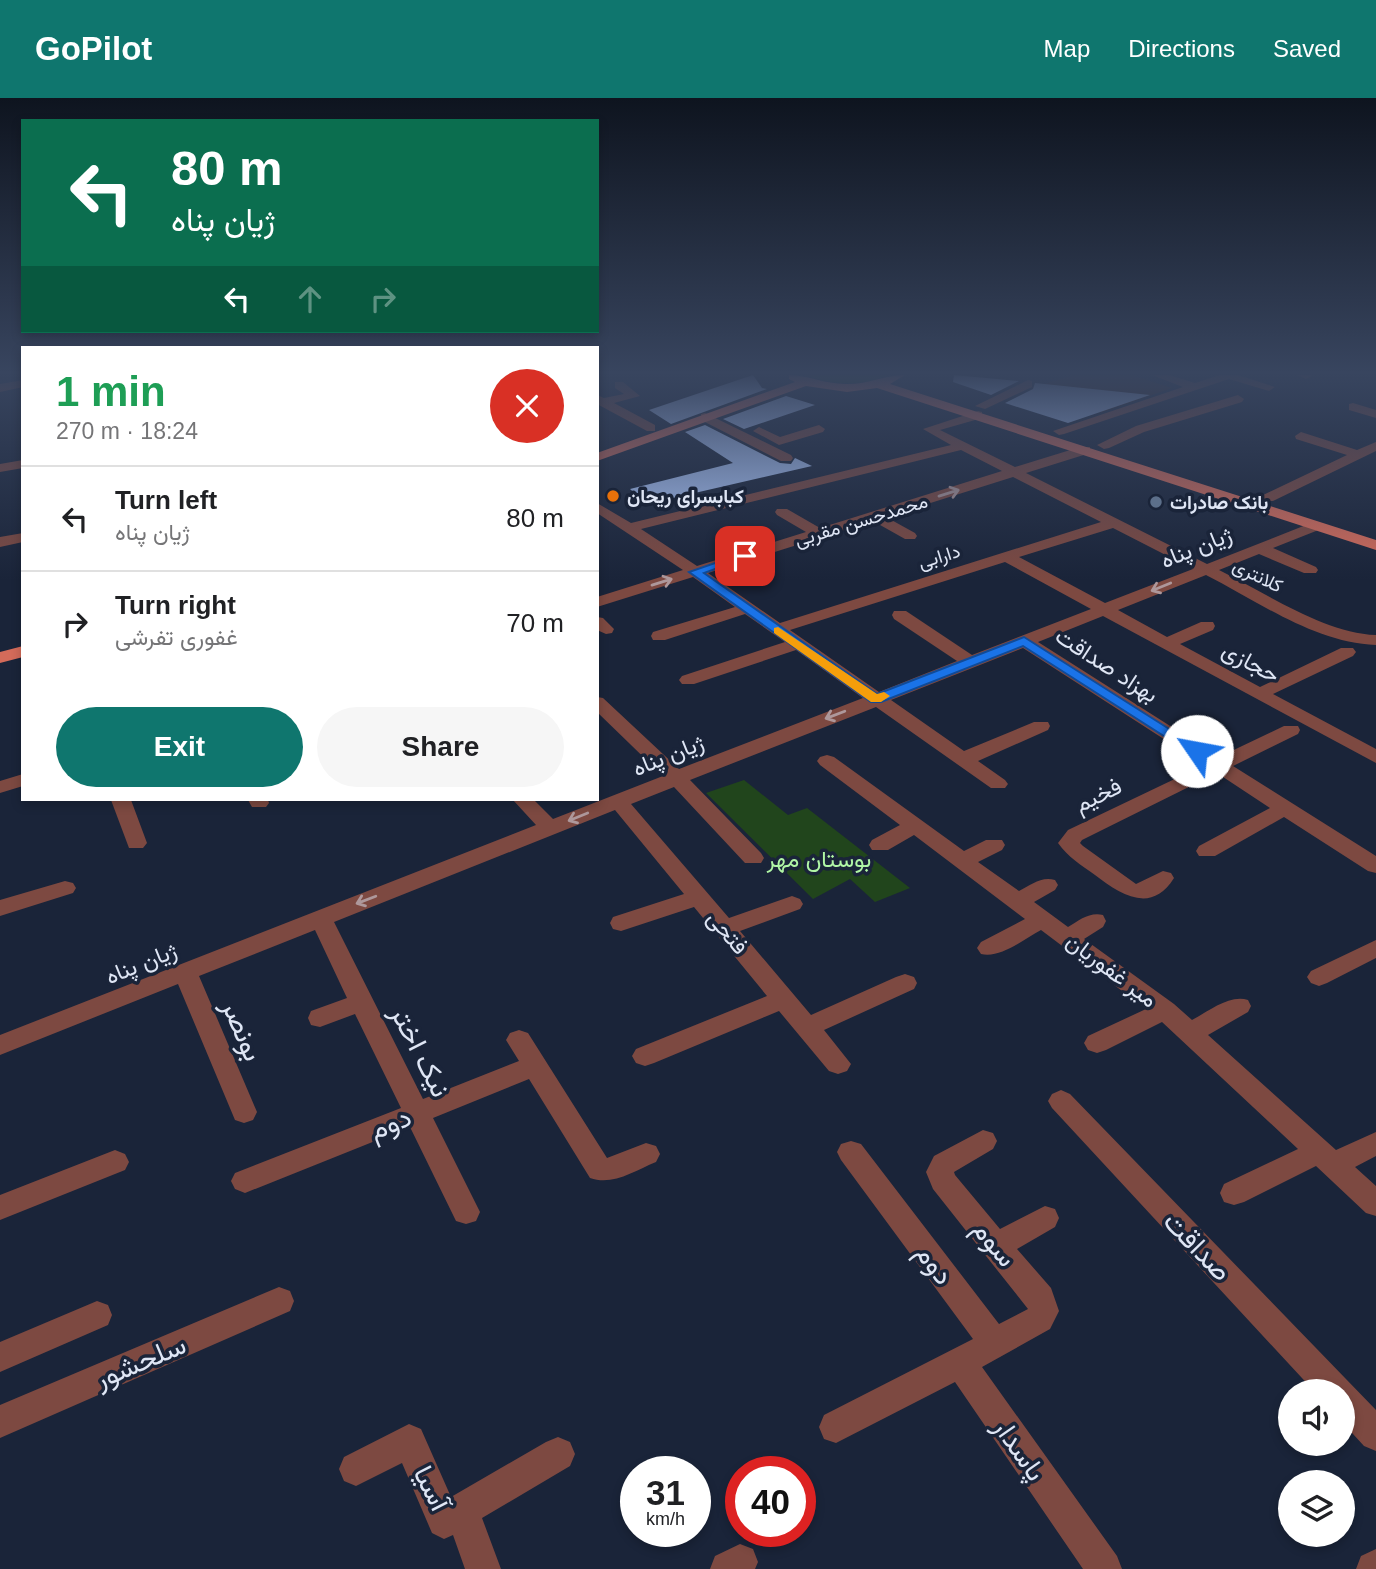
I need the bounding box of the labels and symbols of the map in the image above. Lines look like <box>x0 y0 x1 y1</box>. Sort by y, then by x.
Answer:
one-way arrow <box>938 485 960 498</box>
place label: کبابسرای ریحان <box>627 486 744 509</box>
marker: کبابسرای ریحان <box>605 488 621 504</box>
street label: محمدحسن مقربی <box>792 490 930 552</box>
place label: بانک صادرات <box>1170 492 1268 515</box>
marker: بانک صادرات <box>1148 494 1164 510</box>
street label: ژیان پناه <box>1157 521 1237 576</box>
pin <box>715 526 775 586</box>
street label: دارابی <box>916 540 963 574</box>
street label: کلانتری <box>1229 554 1286 597</box>
one-way arrow <box>651 575 673 588</box>
one-way arrow <box>1151 581 1172 594</box>
street label: بهزاد صداقت <box>1050 622 1163 709</box>
street label: حجازی <box>1217 636 1284 690</box>
one-way arrow <box>825 710 847 723</box>
position arrow <box>1160 714 1234 788</box>
street label: ژیان پناه <box>629 729 709 784</box>
street label: فخیم <box>1070 773 1127 819</box>
one-way arrow <box>568 811 590 824</box>
park label: بوستان مهر <box>766 846 871 874</box>
one-way arrow <box>356 894 378 907</box>
street label: فتحی <box>701 905 754 960</box>
street label: میر غفوریان <box>1060 927 1163 1014</box>
street label: ژیان پناه <box>102 937 182 992</box>
street label: بونصر <box>214 994 269 1066</box>
street label: نیک اختر <box>382 999 457 1103</box>
street label: دوم <box>365 1101 417 1149</box>
street label: صداقت <box>1157 1206 1238 1287</box>
street label: سوم <box>964 1214 1023 1275</box>
street label: دوم <box>907 1238 960 1292</box>
street label: سلحشور <box>89 1328 191 1397</box>
street label: پاسدار <box>984 1411 1052 1488</box>
speed limit sign: 40 <box>725 1456 816 1547</box>
street label: آسیا <box>407 1461 457 1518</box>

